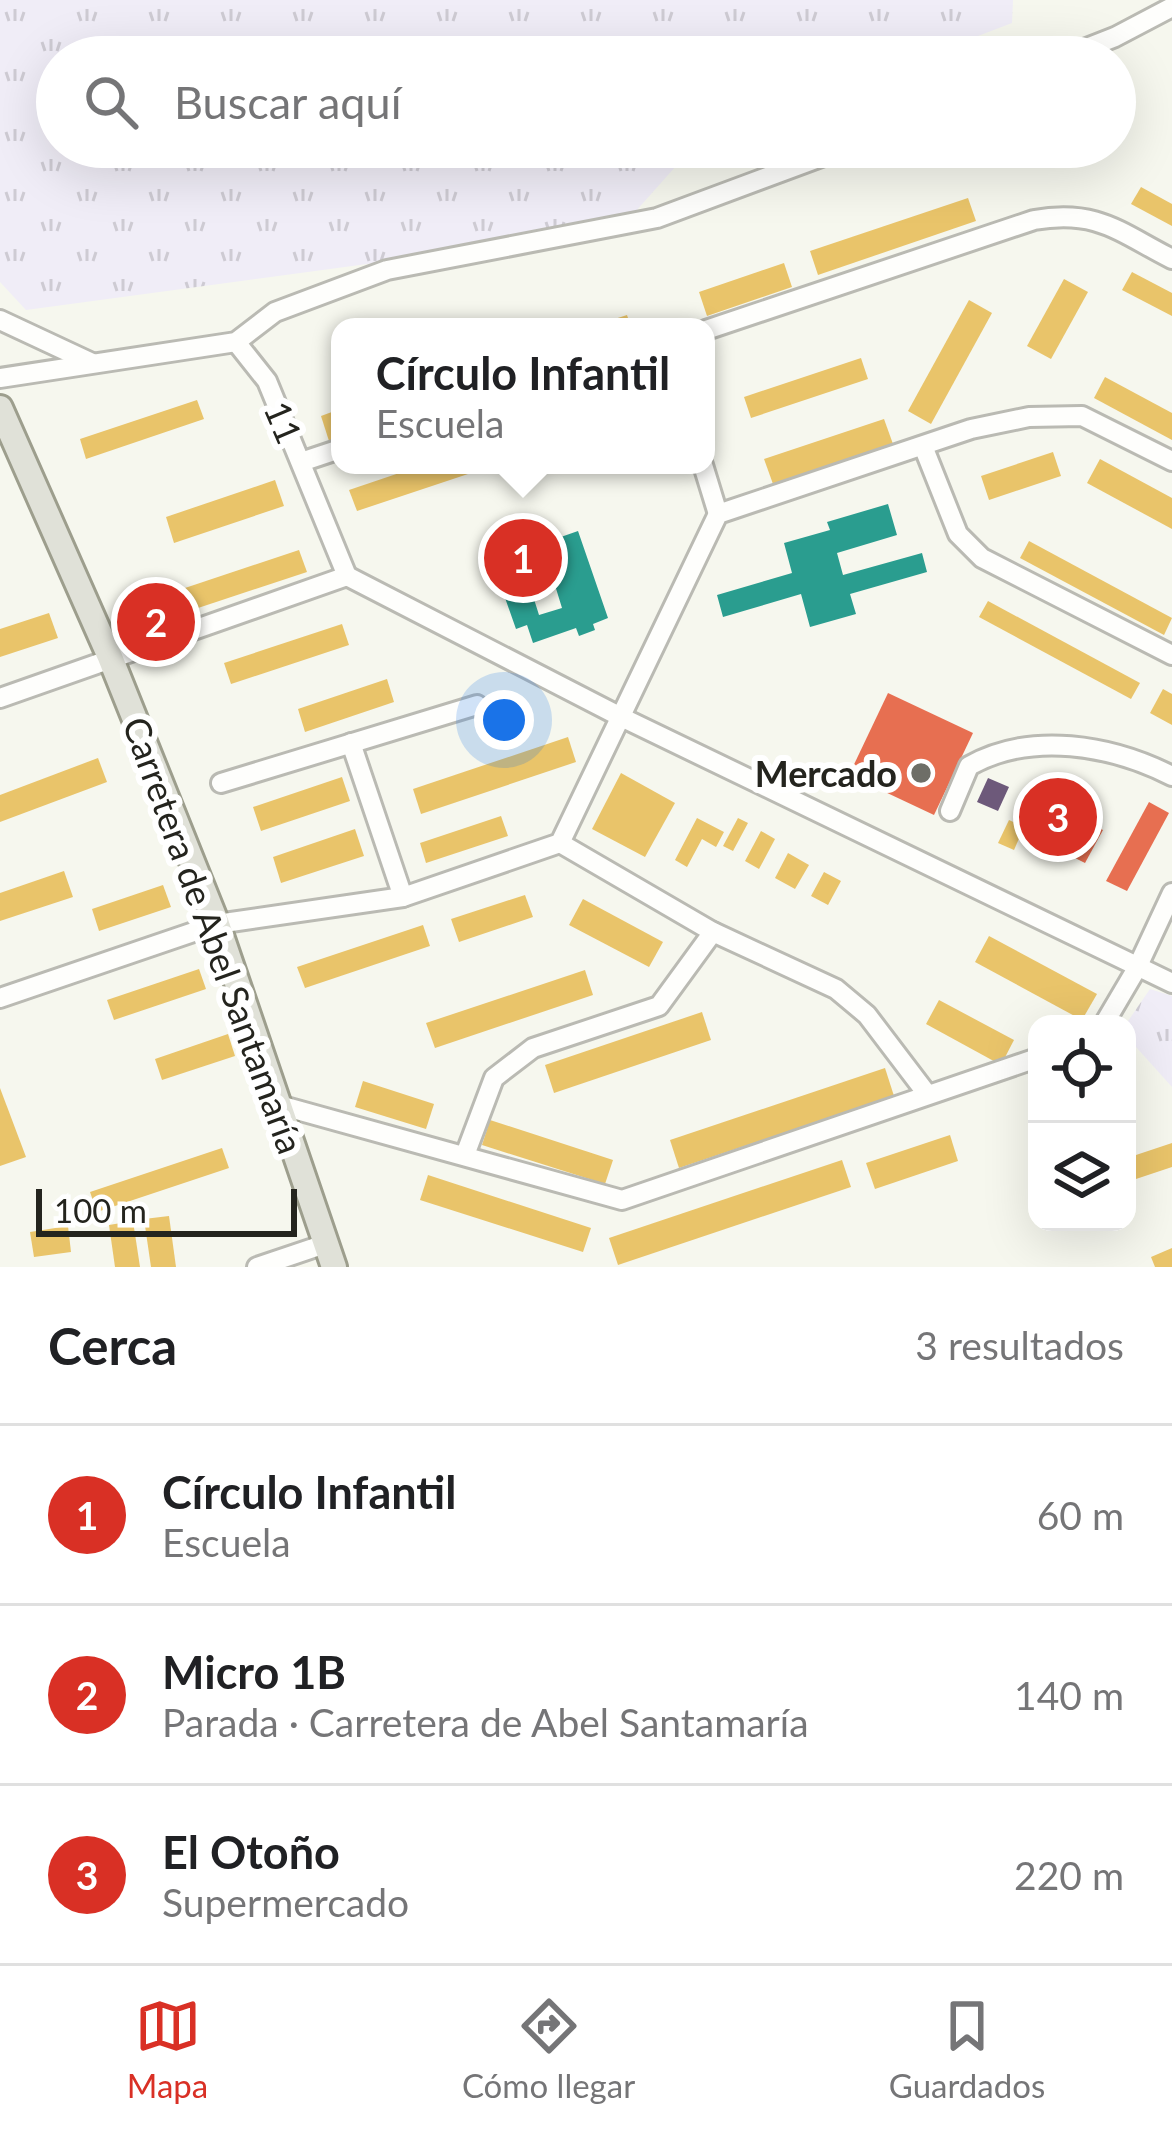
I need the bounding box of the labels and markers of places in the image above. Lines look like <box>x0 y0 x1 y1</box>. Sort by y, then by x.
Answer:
pin: 1 <box>484 513 562 603</box>
pin: 2 <box>117 577 195 667</box>
place label: Mercado <box>755 751 897 795</box>
marker: Mercado <box>908 760 934 786</box>
pin: 3 <box>1019 772 1097 862</box>

